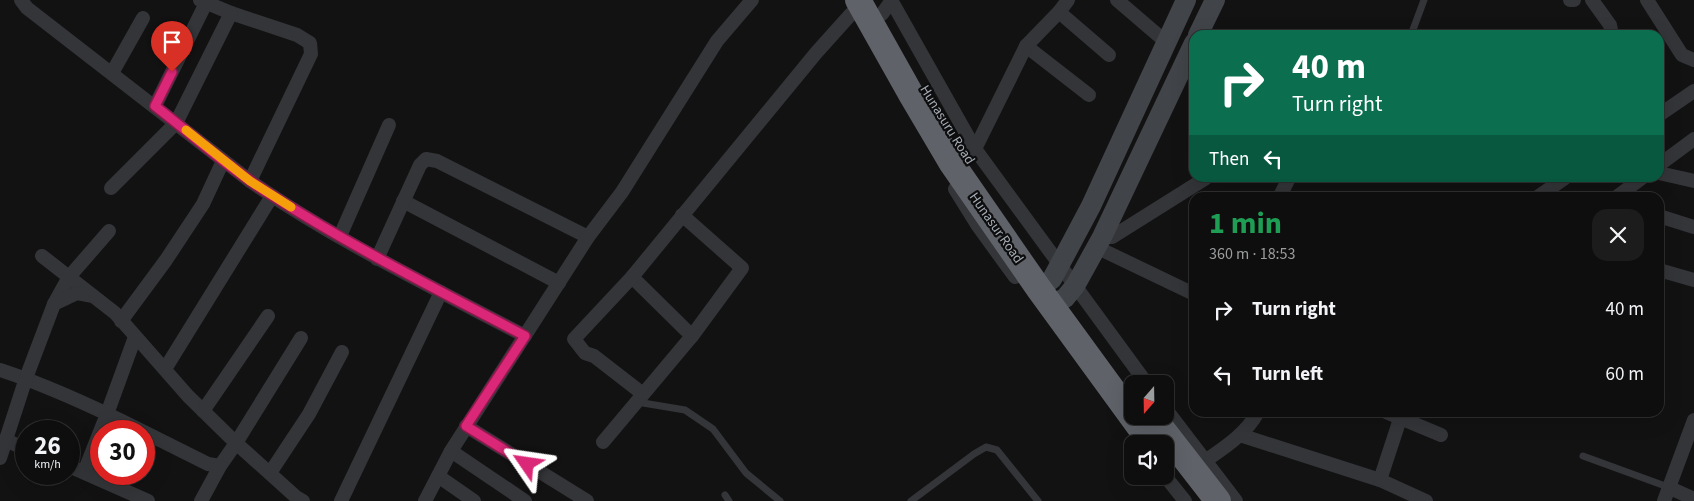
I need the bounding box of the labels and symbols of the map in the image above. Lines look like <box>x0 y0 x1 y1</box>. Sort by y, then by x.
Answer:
pin <box>151 21 193 72</box>
street label: Hunasuru Road <box>915 81 979 169</box>
street label: Hunasur Road <box>964 188 1028 268</box>
north arrow <box>1124 375 1174 425</box>
speed limit sign: 30 <box>90 420 155 485</box>
position arrow <box>500 437 552 489</box>

